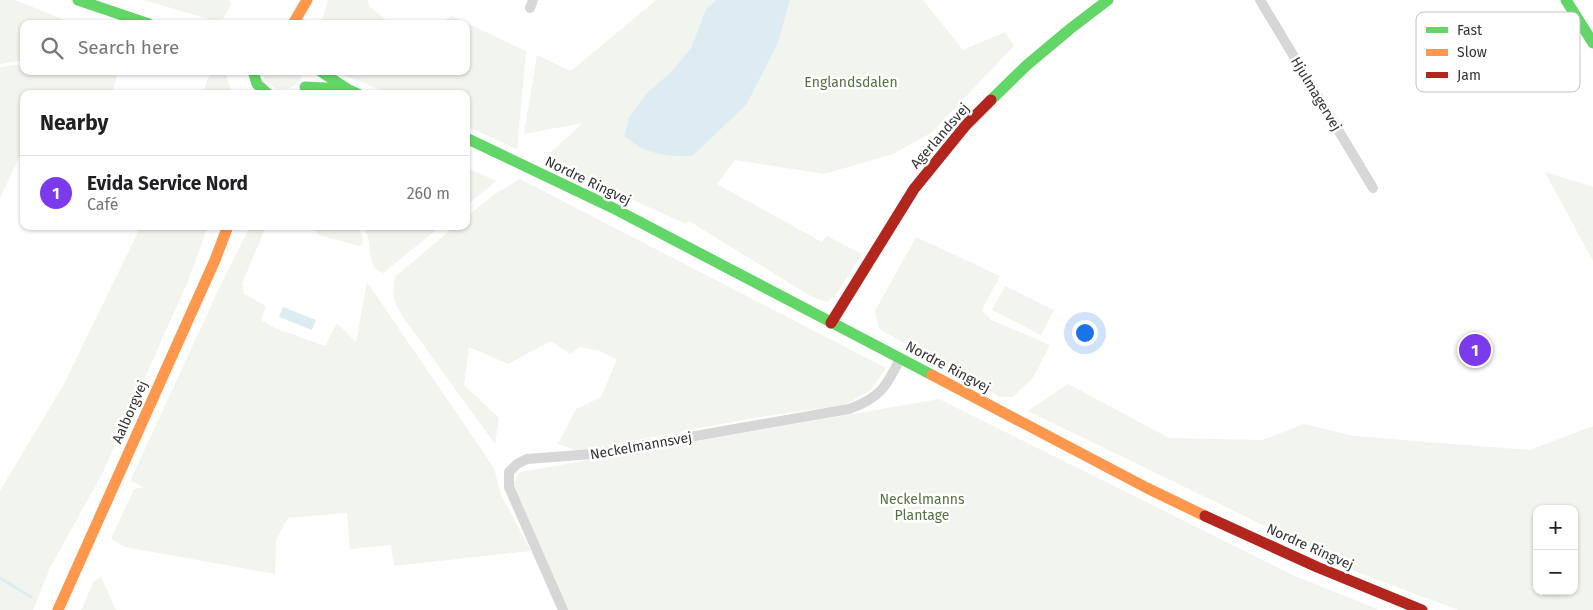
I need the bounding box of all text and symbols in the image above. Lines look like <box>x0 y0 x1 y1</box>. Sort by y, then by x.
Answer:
legend <box>1416 12 1580 92</box>
search box <box>20 20 470 75</box>
text: Fast <box>1457 22 1483 39</box>
icon: search <box>38 34 66 62</box>
text: Search here <box>78 36 179 59</box>
text: Slow <box>1457 44 1487 61</box>
street label: Hjulmagervej <box>1287 54 1345 134</box>
text: Jam <box>1457 67 1481 84</box>
park label: Englandsdalen <box>804 74 898 91</box>
street label: Agerlandsvej <box>907 100 973 172</box>
text: Nearby <box>40 110 108 136</box>
street label: Nordre Ringvej <box>542 153 634 209</box>
text: Evida Service Nord <box>87 172 248 195</box>
text: 1 <box>52 184 60 203</box>
text: 260 m <box>407 184 450 203</box>
text: Café <box>87 195 118 214</box>
your location <box>1072 320 1098 346</box>
pin: 1 <box>1459 331 1491 369</box>
street label: Nordre Ringvej <box>903 337 993 397</box>
street label: Aalborgvej <box>109 378 151 446</box>
street label: Neckelmannsvej <box>589 429 693 463</box>
park label: Neckelmanns Plantage <box>879 491 965 524</box>
map controls <box>1533 505 1578 595</box>
button: + <box>1533 505 1578 550</box>
street label: Nordre Ringvej <box>1264 520 1356 574</box>
button: − <box>1533 550 1578 595</box>

